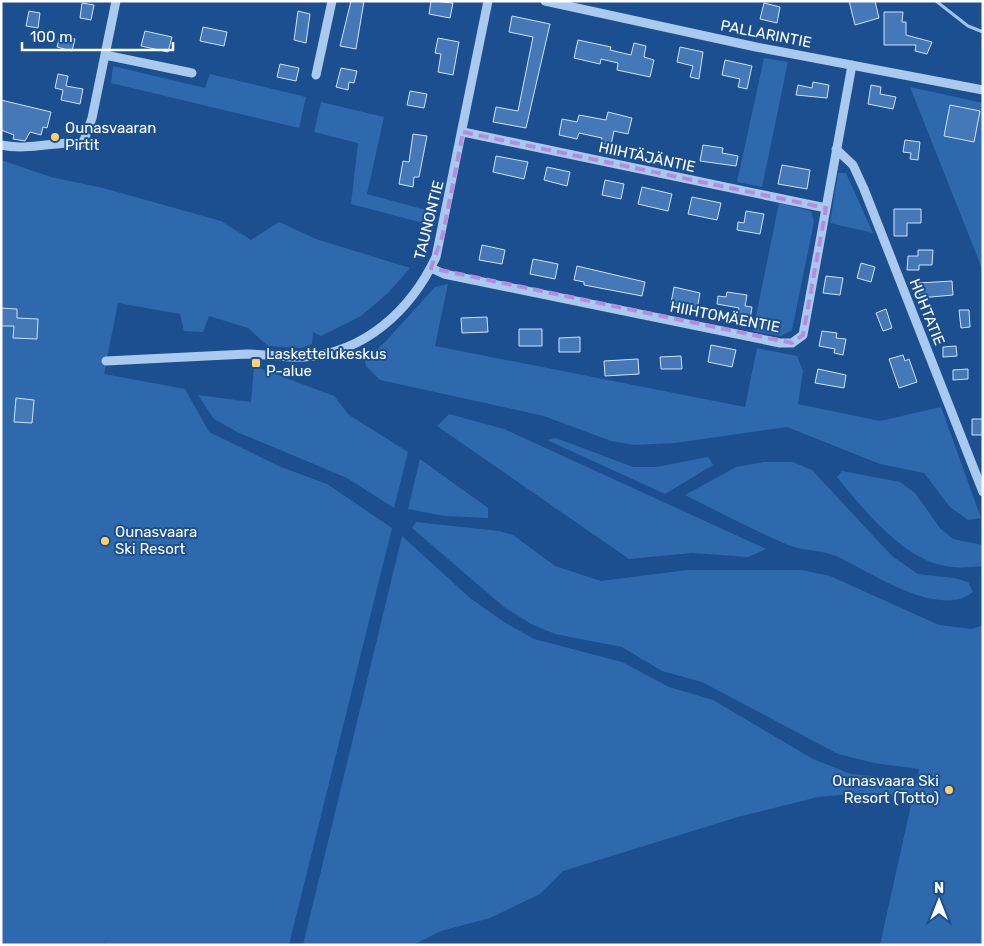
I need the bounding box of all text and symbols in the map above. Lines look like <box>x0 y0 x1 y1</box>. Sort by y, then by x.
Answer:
street label: PALLARINTIE <box>719 16 813 52</box>
scale bar <box>22 20 174 52</box>
text: 100 m <box>30 28 72 46</box>
place label: Ounasvaaran Pirtit <box>65 119 156 154</box>
marker: Ounasvaaran Pirtit <box>49 131 61 143</box>
street label: HIIHTÄJÄNTIE <box>597 138 697 176</box>
street label: TAUNONTIE <box>410 179 448 261</box>
street label: HUHTATIE <box>905 276 949 348</box>
street label: HIIHTOMÄENTIE <box>669 298 781 336</box>
place label: Laskettelukeskus P-alue <box>266 345 387 380</box>
marker: Laskettelukeskus P-alue <box>250 357 262 369</box>
place label: Ounasvaara Ski Resort <box>115 523 197 558</box>
marker: Ounasvaara Ski Resort <box>99 535 111 547</box>
place label: Ounasvaara Ski Resort (Totto) <box>832 772 939 807</box>
marker: Ounasvaara Ski Resort (Totto) <box>943 784 955 796</box>
north arrow <box>914 876 964 926</box>
text: N <box>934 880 944 897</box>

